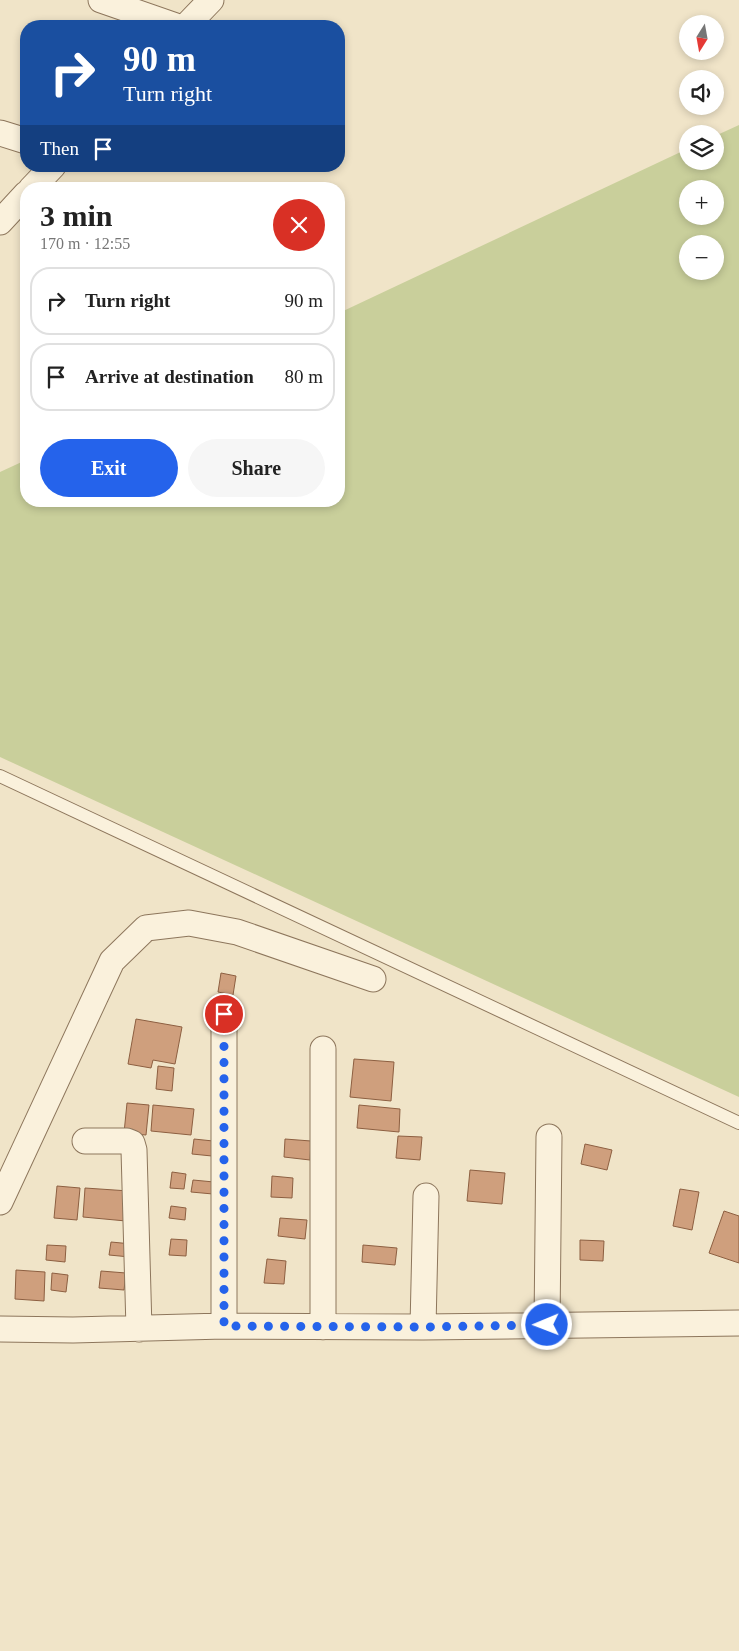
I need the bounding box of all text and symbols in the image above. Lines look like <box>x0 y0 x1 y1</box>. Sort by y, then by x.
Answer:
north arrow <box>679 15 724 60</box>
map controls <box>679 15 724 280</box>
icon: right <box>40 40 105 105</box>
text: 90 m <box>123 40 196 79</box>
button: sound <box>679 70 724 115</box>
text: Turn right <box>123 81 212 106</box>
button: layers <box>679 125 724 170</box>
icon: arrive <box>89 135 117 163</box>
text: Then <box>40 138 79 159</box>
button: + <box>679 180 724 225</box>
text: 3 min <box>40 199 113 232</box>
button: close <box>273 199 325 251</box>
text: 170 m · 12:55 <box>40 235 130 252</box>
button: − <box>679 235 724 280</box>
icon: right <box>42 287 70 315</box>
text: Turn right <box>85 290 170 311</box>
text: 90 m <box>284 290 323 311</box>
icon: arrive <box>42 363 70 391</box>
text: Arrive at destination <box>85 366 254 387</box>
text: 80 m <box>284 366 323 387</box>
button: Exit <box>40 439 178 497</box>
button: Share <box>188 439 325 497</box>
pin <box>203 993 245 1035</box>
icon: arrive <box>210 1000 238 1028</box>
position arrow <box>520 1298 572 1350</box>

